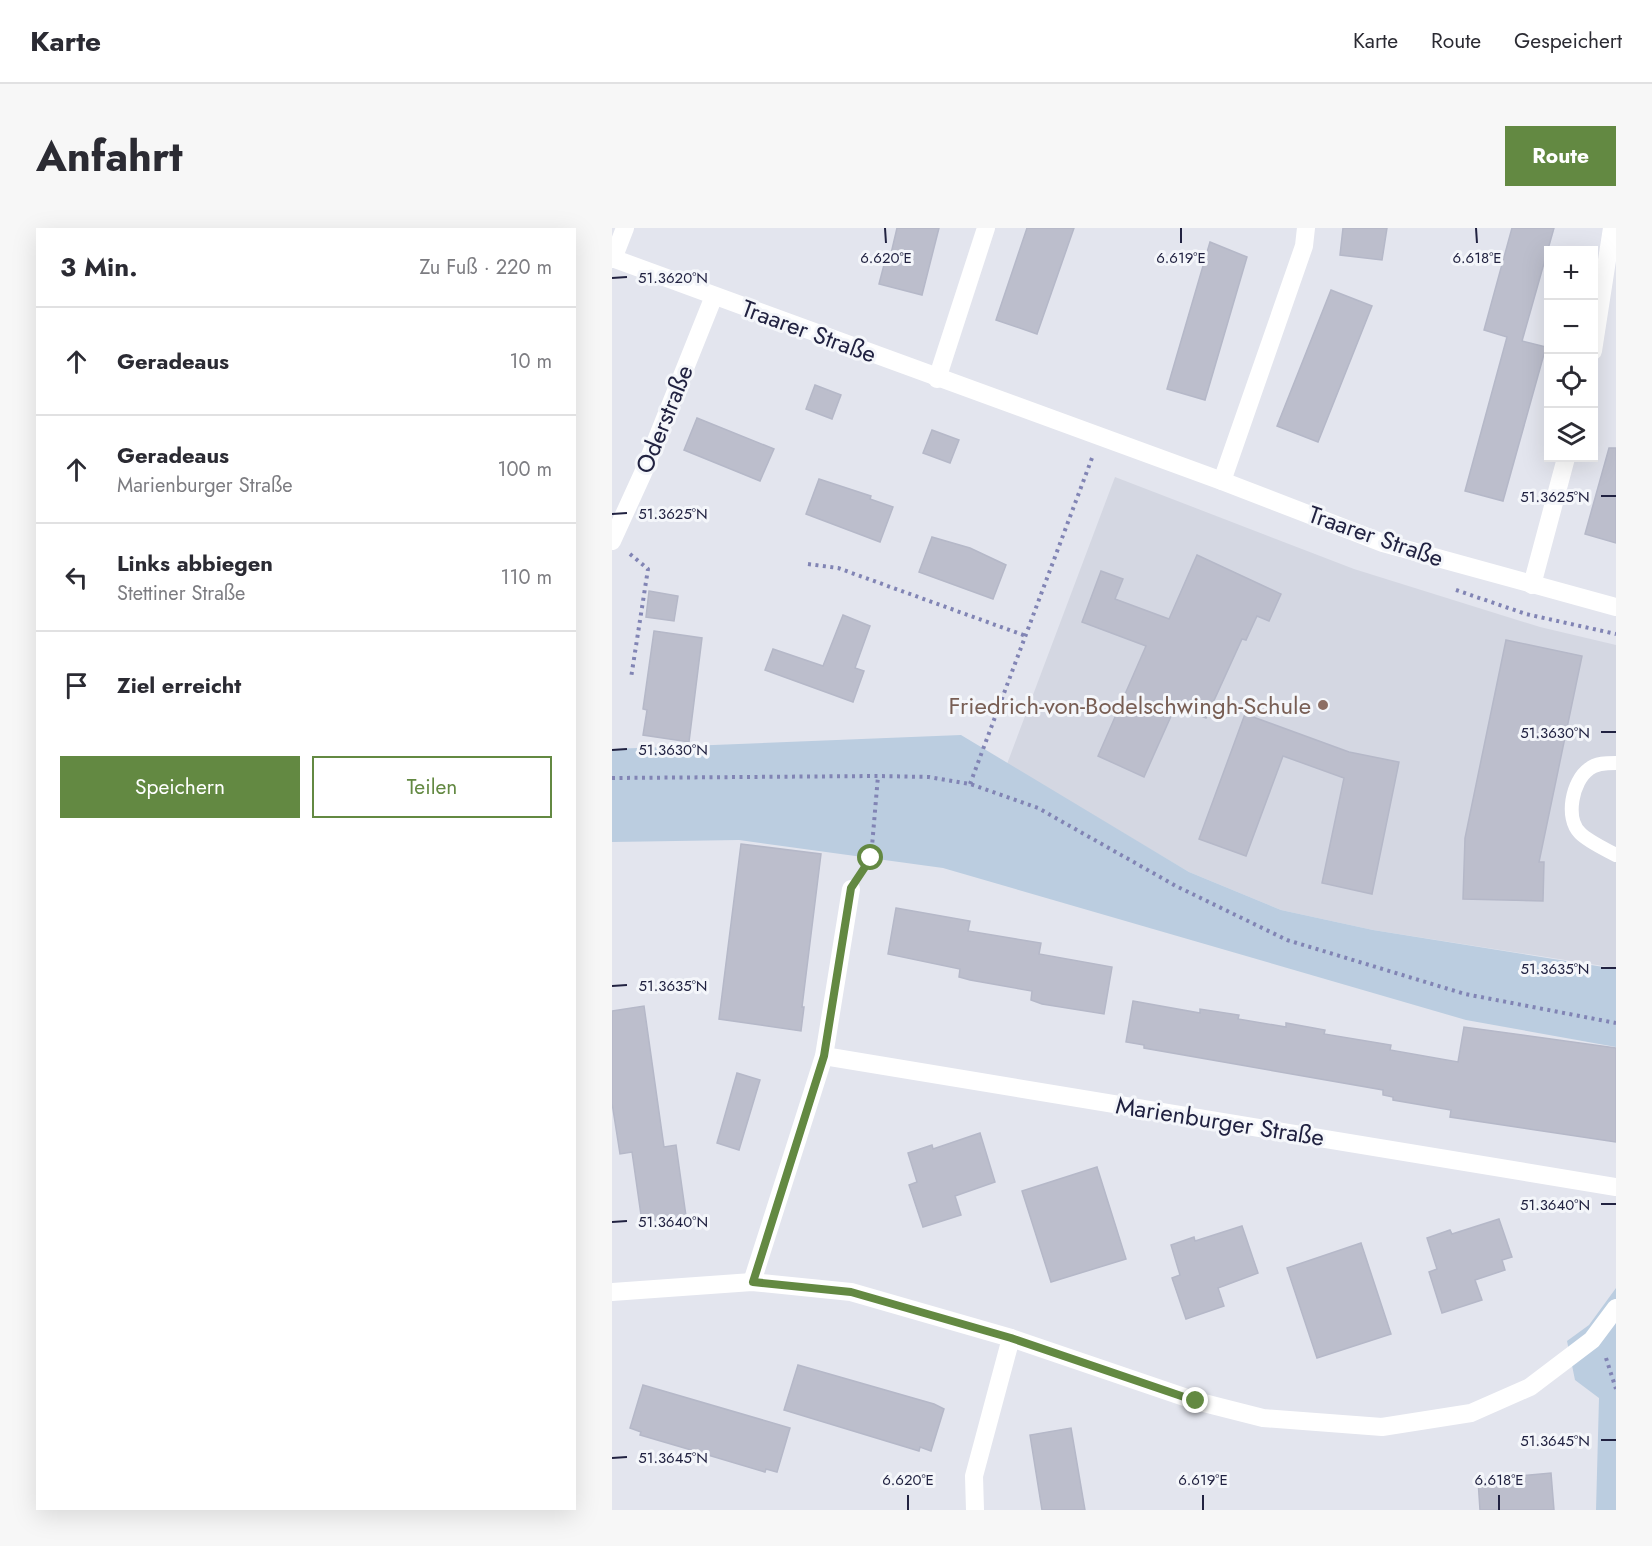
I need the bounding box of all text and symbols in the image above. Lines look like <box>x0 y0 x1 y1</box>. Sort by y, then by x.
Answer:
text: Karte <box>30 21 101 62</box>
text: Karte <box>1353 26 1398 56</box>
text: Route <box>1431 26 1481 56</box>
text: Gespeichert <box>1514 26 1622 56</box>
text: Anfahrt <box>36 126 183 187</box>
button: Route <box>1505 126 1616 186</box>
map controls <box>1544 246 1598 462</box>
button: + <box>1544 246 1598 300</box>
text: 6.620°E <box>860 247 912 269</box>
text: 6.619°E <box>1156 247 1206 269</box>
text: 6.618°E <box>1452 247 1502 269</box>
text: 3 Min. <box>60 248 138 286</box>
text: Zu Fuß · 220 m <box>419 253 552 282</box>
text: 51.3620°N <box>638 267 708 289</box>
street label: Traarer Straße <box>737 290 881 372</box>
button: − <box>1544 300 1598 354</box>
icon: ahead <box>60 345 93 378</box>
text: Geradeaus <box>117 345 229 377</box>
text: 10 m <box>509 347 552 376</box>
button: locate <box>1544 354 1598 408</box>
street label: Oderstraße <box>626 359 702 479</box>
button: layers <box>1544 408 1598 462</box>
text: Geradeaus <box>117 439 229 471</box>
icon: ahead <box>60 453 93 486</box>
text: 100 m <box>497 455 552 484</box>
text: Marienburger Straße <box>117 471 293 500</box>
text: 51.3625°N <box>1520 486 1590 508</box>
street label: Traarer Straße <box>1304 497 1448 575</box>
text: 51.3625°N <box>638 503 708 525</box>
text: Links abbiegen <box>117 547 273 579</box>
icon: left <box>60 561 93 594</box>
text: 110 m <box>500 563 552 592</box>
text: Stettiner Straße <box>117 579 245 608</box>
icon: arrive <box>60 669 93 702</box>
text: Ziel erreicht <box>117 669 241 701</box>
place label: Friedrich-von-Bodelschwingh-Schule <box>949 688 1311 723</box>
marker: Friedrich-von-Bodelschwingh-Schule <box>1316 698 1330 712</box>
text: 51.3630°N <box>1520 722 1590 744</box>
text: 51.3630°N <box>638 739 708 761</box>
button: Speichern <box>60 756 300 818</box>
button: Teilen <box>312 756 552 818</box>
route start <box>857 844 883 870</box>
text: 51.3635°N <box>1521 958 1590 980</box>
text: 51.3635°N <box>639 975 708 997</box>
street label: Marienburger Straße <box>1113 1087 1327 1155</box>
text: 51.3640°N <box>1520 1194 1590 1216</box>
text: 51.3640°N <box>638 1211 708 1233</box>
route end <box>1182 1387 1208 1413</box>
text: 51.3645°N <box>1520 1430 1590 1452</box>
text: 51.3645°N <box>638 1447 708 1469</box>
text: 6.620°E <box>882 1469 934 1491</box>
text: 6.619°E <box>1178 1469 1228 1491</box>
text: 6.618°E <box>1474 1469 1524 1491</box>

